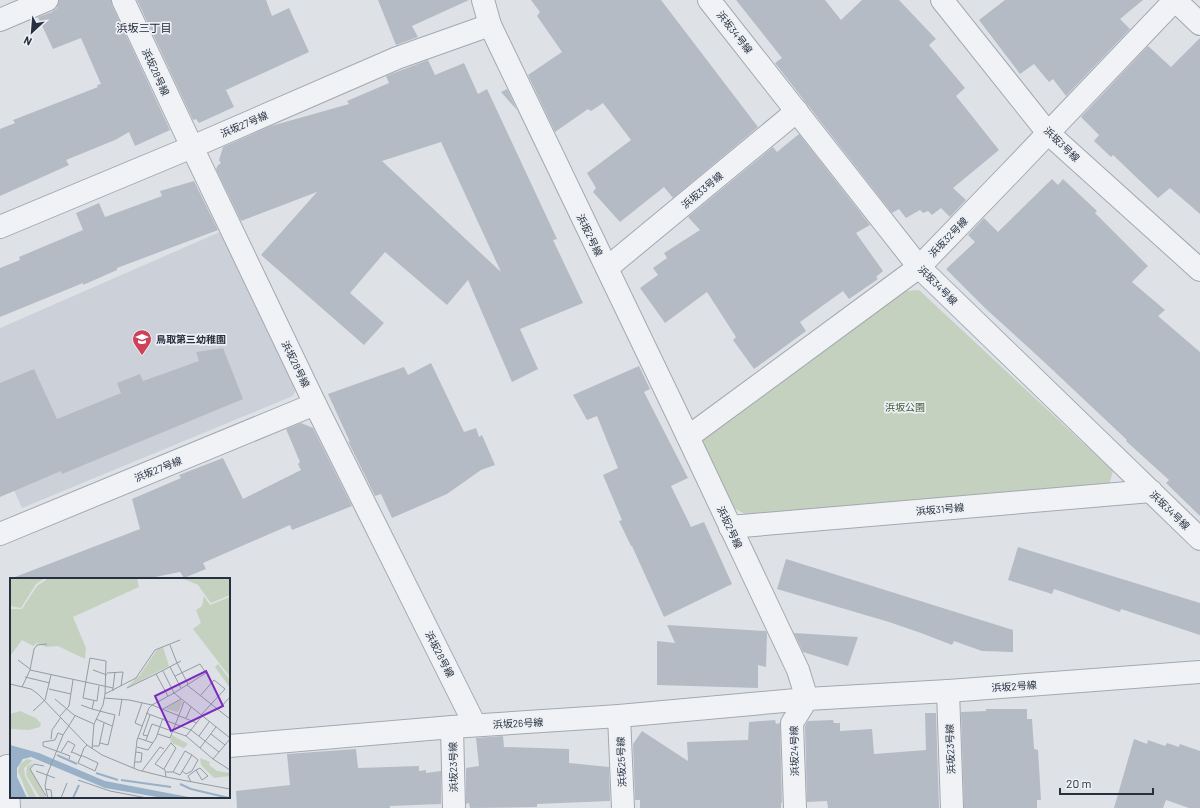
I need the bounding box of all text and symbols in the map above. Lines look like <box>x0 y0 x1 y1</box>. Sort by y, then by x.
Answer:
street label: 浜坂34号線 <box>715 8 755 56</box>
north arrow <box>12 12 52 52</box>
district label: 浜坂三丁目 <box>117 21 172 34</box>
text: N <box>21 34 34 49</box>
street label: 浜坂28号線 <box>140 47 172 97</box>
street label: 浜坂27号線 <box>219 109 269 139</box>
street label: 浜坂3号線 <box>1042 124 1082 164</box>
street label: 浜坂33号線 <box>679 169 725 211</box>
street label: 浜坂2号線 <box>575 212 605 258</box>
street label: 浜坂32号線 <box>926 215 970 259</box>
street label: 浜坂34号線 <box>916 263 960 307</box>
school or university icon: 鳥取第三幼稚園 <box>131 328 153 356</box>
place label: 鳥取第三幼稚園 <box>156 333 226 345</box>
street label: 浜坂28号線 <box>280 339 312 389</box>
park label: 浜坂公園 <box>885 401 925 413</box>
street label: 浜坂27号線 <box>133 454 183 484</box>
street label: 浜坂34号線 <box>1148 488 1192 532</box>
street label: 浜坂31号線 <box>915 501 965 517</box>
street label: 浜坂2号線 <box>715 504 745 550</box>
inset map <box>10 578 230 798</box>
street label: 浜坂28号線 <box>423 629 457 679</box>
street label: 浜坂2号線 <box>991 678 1037 694</box>
street label: 浜坂26号線 <box>492 716 544 730</box>
street label: 浜坂23号線 <box>943 724 957 774</box>
street label: 浜坂24号線 <box>788 725 800 777</box>
street label: 浜坂25号線 <box>614 737 628 787</box>
street label: 浜坂23号線 <box>447 742 459 792</box>
scale bar <box>1060 770 1153 796</box>
text: 20 m <box>1066 776 1092 790</box>

